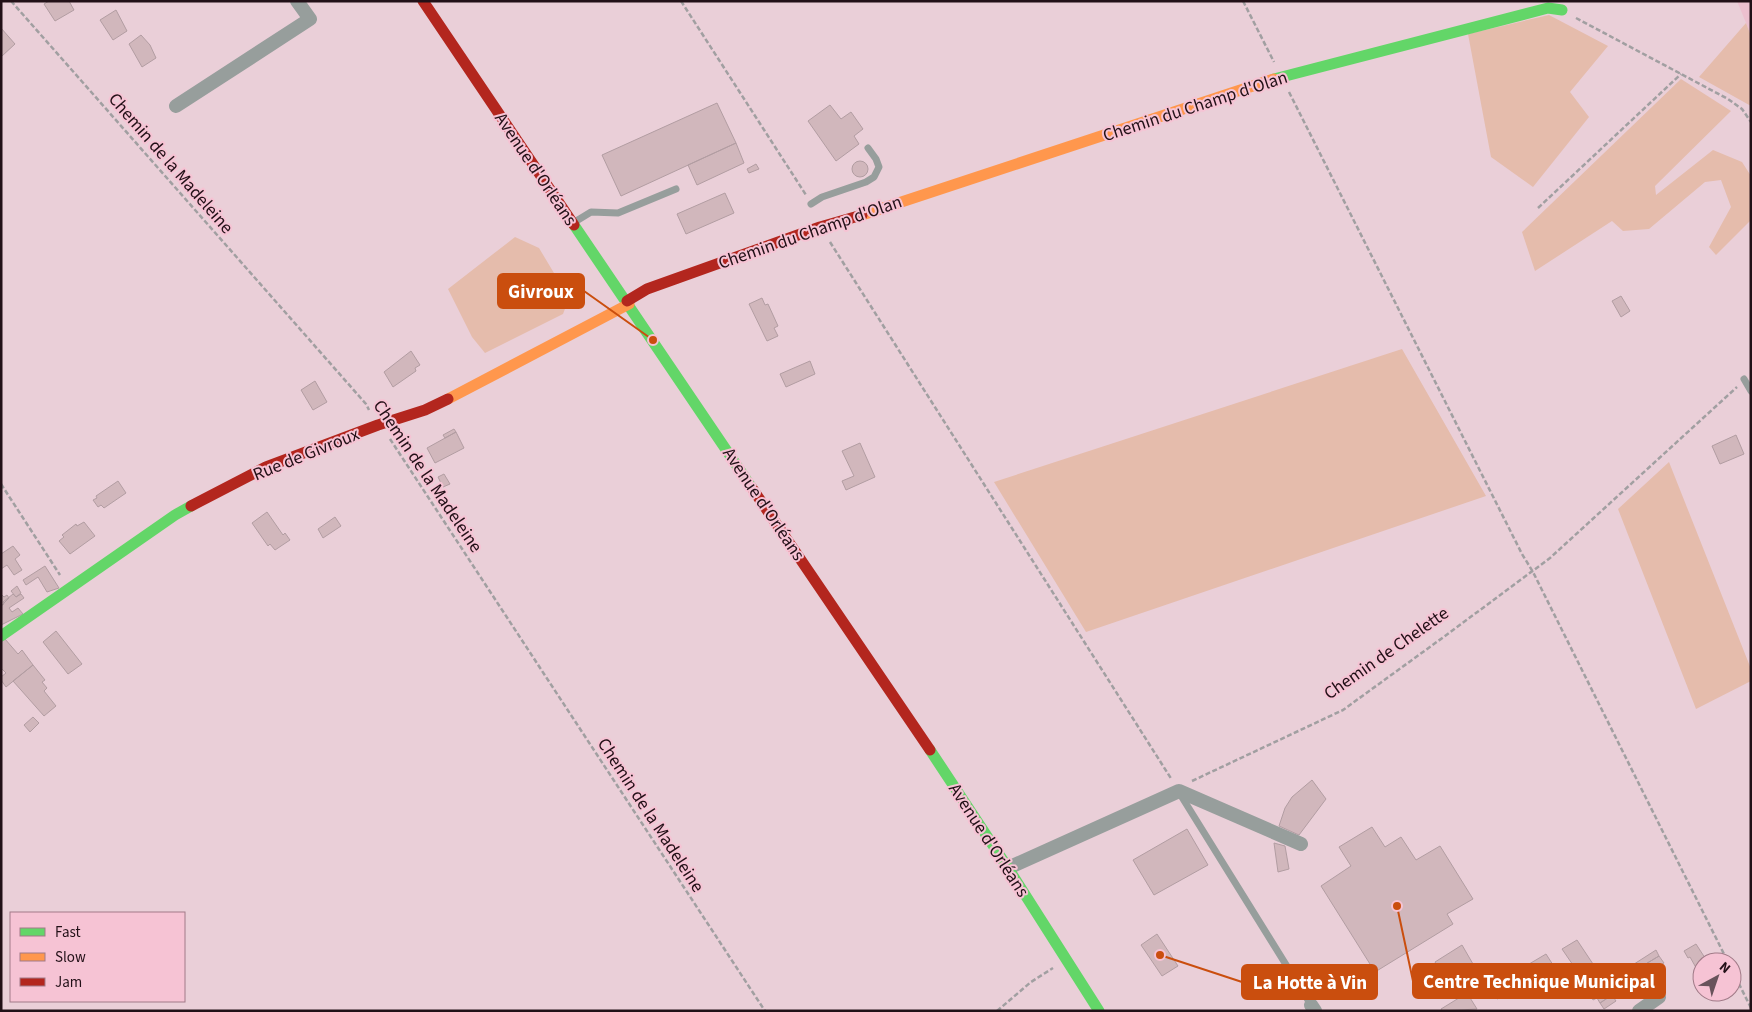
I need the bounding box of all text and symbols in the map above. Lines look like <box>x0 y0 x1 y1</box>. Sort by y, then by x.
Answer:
street label: Chemin du Champ d'Olan <box>1100 65 1291 148</box>
street label: Chemin de la Madeleine <box>102 87 239 239</box>
street label: Avenue d'Orléans <box>488 108 583 231</box>
street label: Chemin du Champ d'Olan <box>715 189 905 276</box>
callout: Givroux <box>498 274 584 308</box>
text: Givroux <box>508 279 574 306</box>
street label: Chemin de la Madeleine <box>367 395 488 558</box>
street label: Rue de Givroux <box>249 422 363 487</box>
street label: Avenue d'Orléans <box>716 443 811 566</box>
street label: Chemin de Chelette <box>1319 601 1454 706</box>
street label: Chemin de la Madeleine <box>591 733 710 897</box>
street label: Avenue d'Orléans <box>942 778 1035 902</box>
legend <box>10 912 185 1002</box>
text: Fast <box>55 922 81 943</box>
text: Slow <box>55 947 86 968</box>
north arrow <box>1692 952 1742 1002</box>
text: N <box>1715 957 1735 978</box>
callout: Centre Technique Municipal <box>1413 964 1665 998</box>
callout: La Hotte à Vin <box>1242 965 1377 999</box>
text: Centre Technique Municipal <box>1423 969 1655 996</box>
text: La Hotte à Vin <box>1253 970 1367 997</box>
text: Jam <box>55 972 82 993</box>

